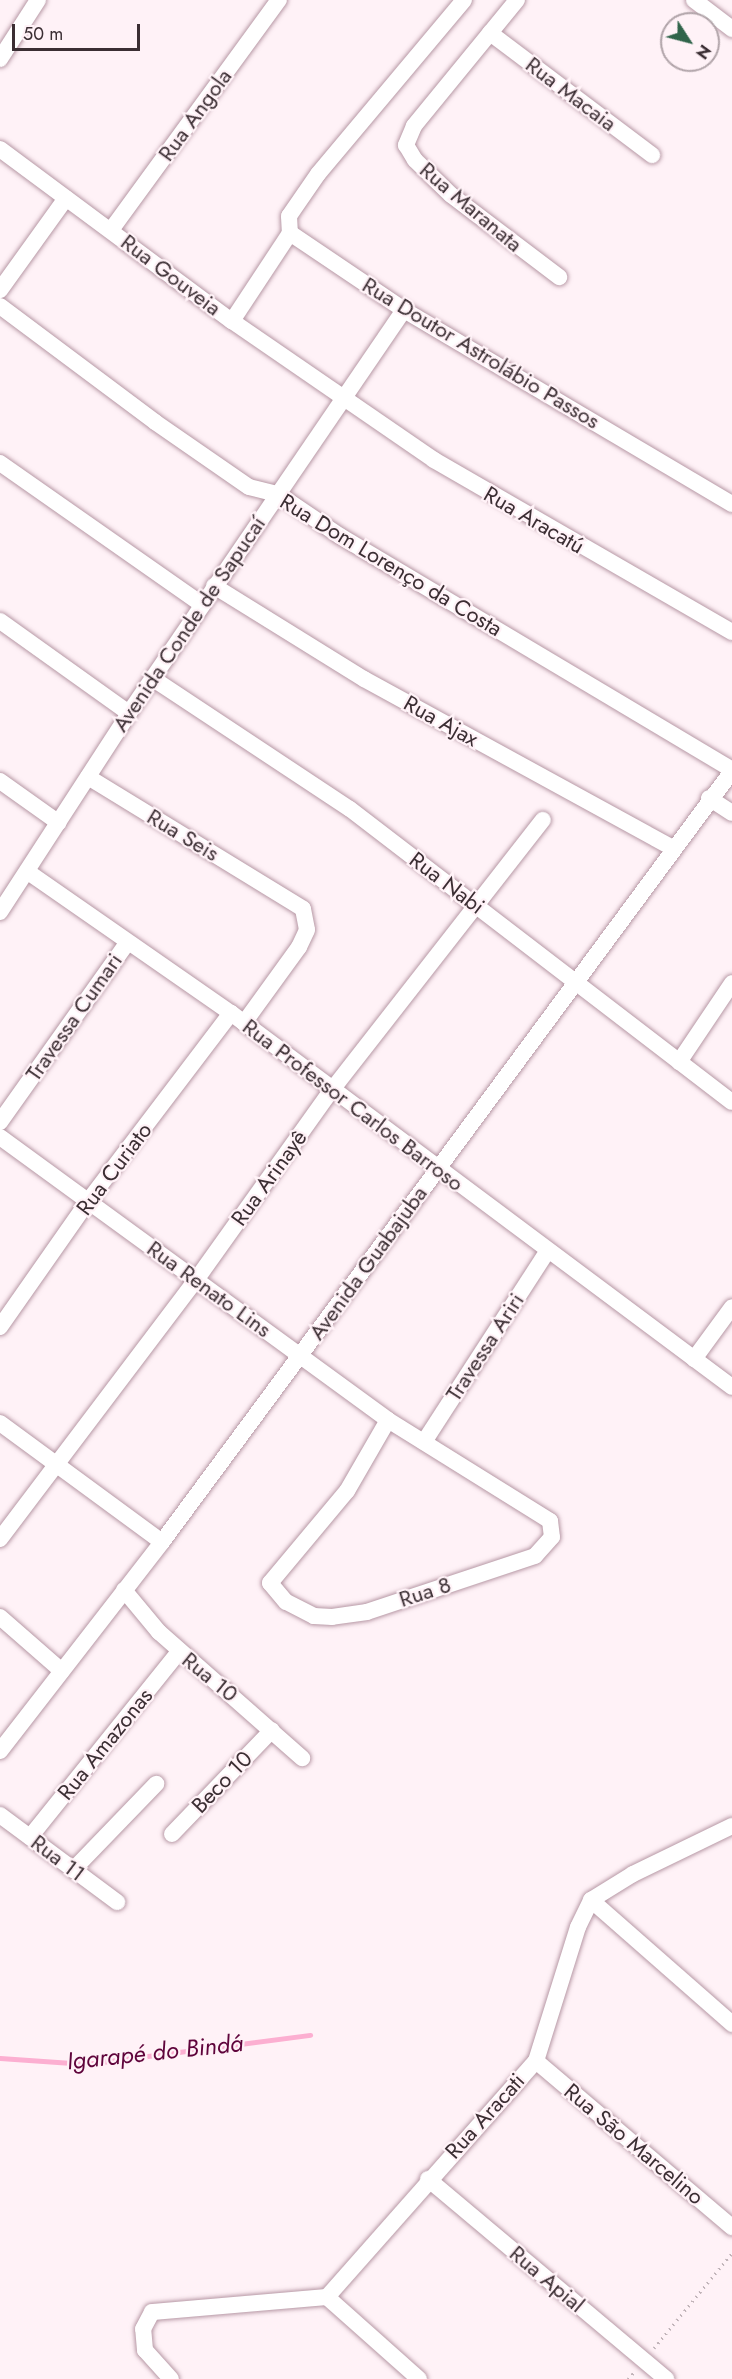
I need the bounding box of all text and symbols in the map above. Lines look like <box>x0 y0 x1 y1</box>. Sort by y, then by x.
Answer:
scale bar <box>15 12 142 50</box>
north arrow <box>660 12 720 72</box>
text: 50 m <box>23 21 63 47</box>
text: N <box>690 40 716 64</box>
street label: Rua Macaia <box>520 51 622 137</box>
street label: Rua Angola <box>153 64 237 166</box>
street label: Rua Maranata <box>414 157 528 257</box>
street label: Rua Gouveia <box>116 229 226 321</box>
street label: Rua Doutor Astrolábio Passos <box>358 272 604 434</box>
street label: Rua Aracatú <box>479 481 589 559</box>
street label: Rua Dom Lorenço da Costa <box>275 488 507 642</box>
street label: Avenida Conde de Sapucaí <box>107 511 271 737</box>
street label: Rua Ajax <box>399 690 483 752</box>
street label: Rua Seis <box>142 803 224 867</box>
street label: Rua Nabi <box>404 846 490 920</box>
street label: Travessa Cumari <box>20 948 128 1086</box>
street label: Rua Professor Carlos Barroso <box>237 1013 469 1197</box>
street label: Rua Curiato <box>71 1118 157 1220</box>
street label: Rua Arinayê <box>226 1125 312 1231</box>
street label: Avenida Guabajuba <box>303 1181 433 1345</box>
street label: Rua Renato Lins <box>142 1235 276 1343</box>
street label: Travessa Ariri <box>440 1288 530 1406</box>
street label: Rua 8 <box>396 1571 454 1613</box>
street label: Rua 10 <box>177 1647 243 1707</box>
street label: Rua Amazonas <box>52 1683 158 1805</box>
street label: Beco 10 <box>186 1746 258 1818</box>
street label: Rua 11 <box>26 1829 90 1887</box>
water label: Igarapé do Bindá <box>65 2028 245 2076</box>
street label: Rua Aracati <box>440 2068 530 2164</box>
street label: Rua São Marcelino <box>559 2078 709 2210</box>
street label: Rua Apial <box>504 2240 590 2318</box>

